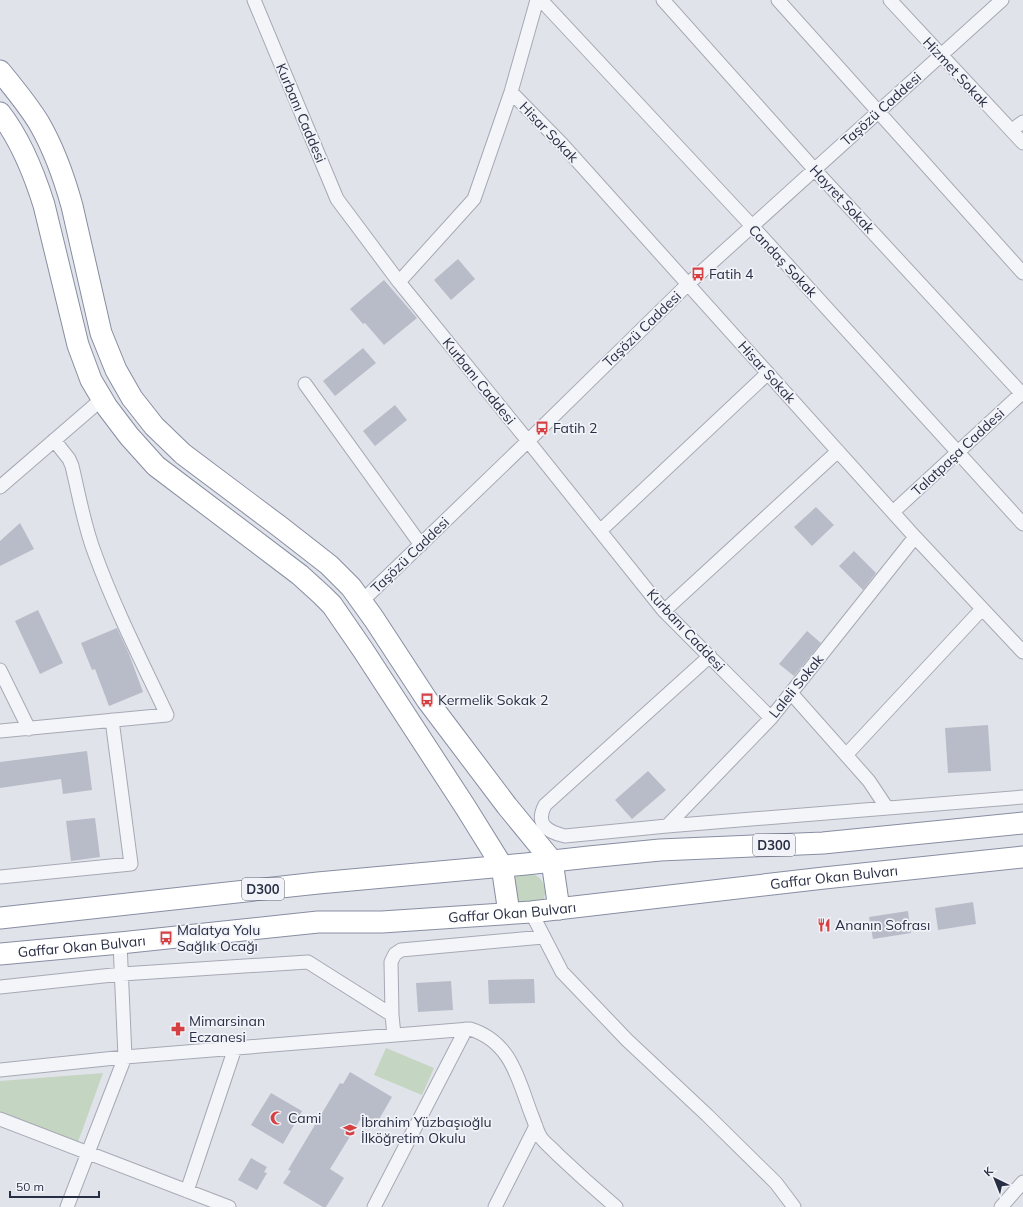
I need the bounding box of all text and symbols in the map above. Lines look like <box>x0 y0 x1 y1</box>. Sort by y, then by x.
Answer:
street label: Hizmet Sokak <box>919 33 994 111</box>
street label: Kurbanı Caddesi <box>272 61 330 165</box>
street label: Taşözü Caddesi <box>837 68 925 150</box>
street label: Hisar Sokak <box>516 98 583 167</box>
street label: Hayret Sokak <box>806 161 879 238</box>
street label: Candaş Sokak <box>745 221 822 302</box>
place label: Fatih 4 <box>709 265 754 283</box>
bus stop icon: Fatih 4 <box>690 266 706 282</box>
street label: Taşözü Caddesi <box>599 287 685 371</box>
street label: Kurbanı Caddesi <box>439 334 519 428</box>
street label: Hisar Sokak <box>734 337 800 407</box>
street label: Talatpaşa Caddesi <box>908 404 1008 500</box>
place label: Fatih 2 <box>553 419 597 437</box>
bus stop icon: Fatih 2 <box>534 420 550 436</box>
street label: Taşözü Caddesi <box>367 513 453 597</box>
street label: Kurbanı Caddesi <box>643 585 729 675</box>
street label: Laleli Sokak <box>765 650 828 721</box>
place label: Kermelik Sokak 2 <box>438 691 548 709</box>
bus stop icon: Kermelik Sokak 2 <box>419 692 435 708</box>
road number: D300 <box>753 834 795 856</box>
street label: Gaffar Okan Bulvarı <box>769 861 899 893</box>
road number: D300 <box>242 878 284 900</box>
street label: Gaffar Okan Bulvarı <box>447 898 577 927</box>
place label: Ananın Sofrası <box>835 916 930 934</box>
restaurant icon: Ananın Sofrası <box>816 917 832 933</box>
place label: Malatya Yolu Sağlık Ocağı <box>177 921 260 955</box>
bus stop icon: Malatya Yolu Sağlık Ocağı <box>158 930 174 946</box>
street label: Gaffar Okan Bulvarı <box>17 931 146 961</box>
place label: Mimarsinan Eczanesi <box>189 1012 265 1046</box>
pharmacy icon: Mimarsinan Eczanesi <box>170 1021 186 1037</box>
place label: Cami <box>288 1109 321 1127</box>
mosque icon: Cami <box>269 1110 285 1126</box>
place label: İbrahim Yüzbaşıoğlu İlköğretim Okulu <box>361 1113 492 1147</box>
school or university icon: İbrahim Yüzbaşıoğlu İlköğretim Okulu <box>342 1122 358 1138</box>
north arrow <box>975 1159 1015 1199</box>
text: K <box>981 1164 996 1179</box>
scale bar <box>10 1173 99 1199</box>
text: 50 m <box>16 1179 44 1194</box>

